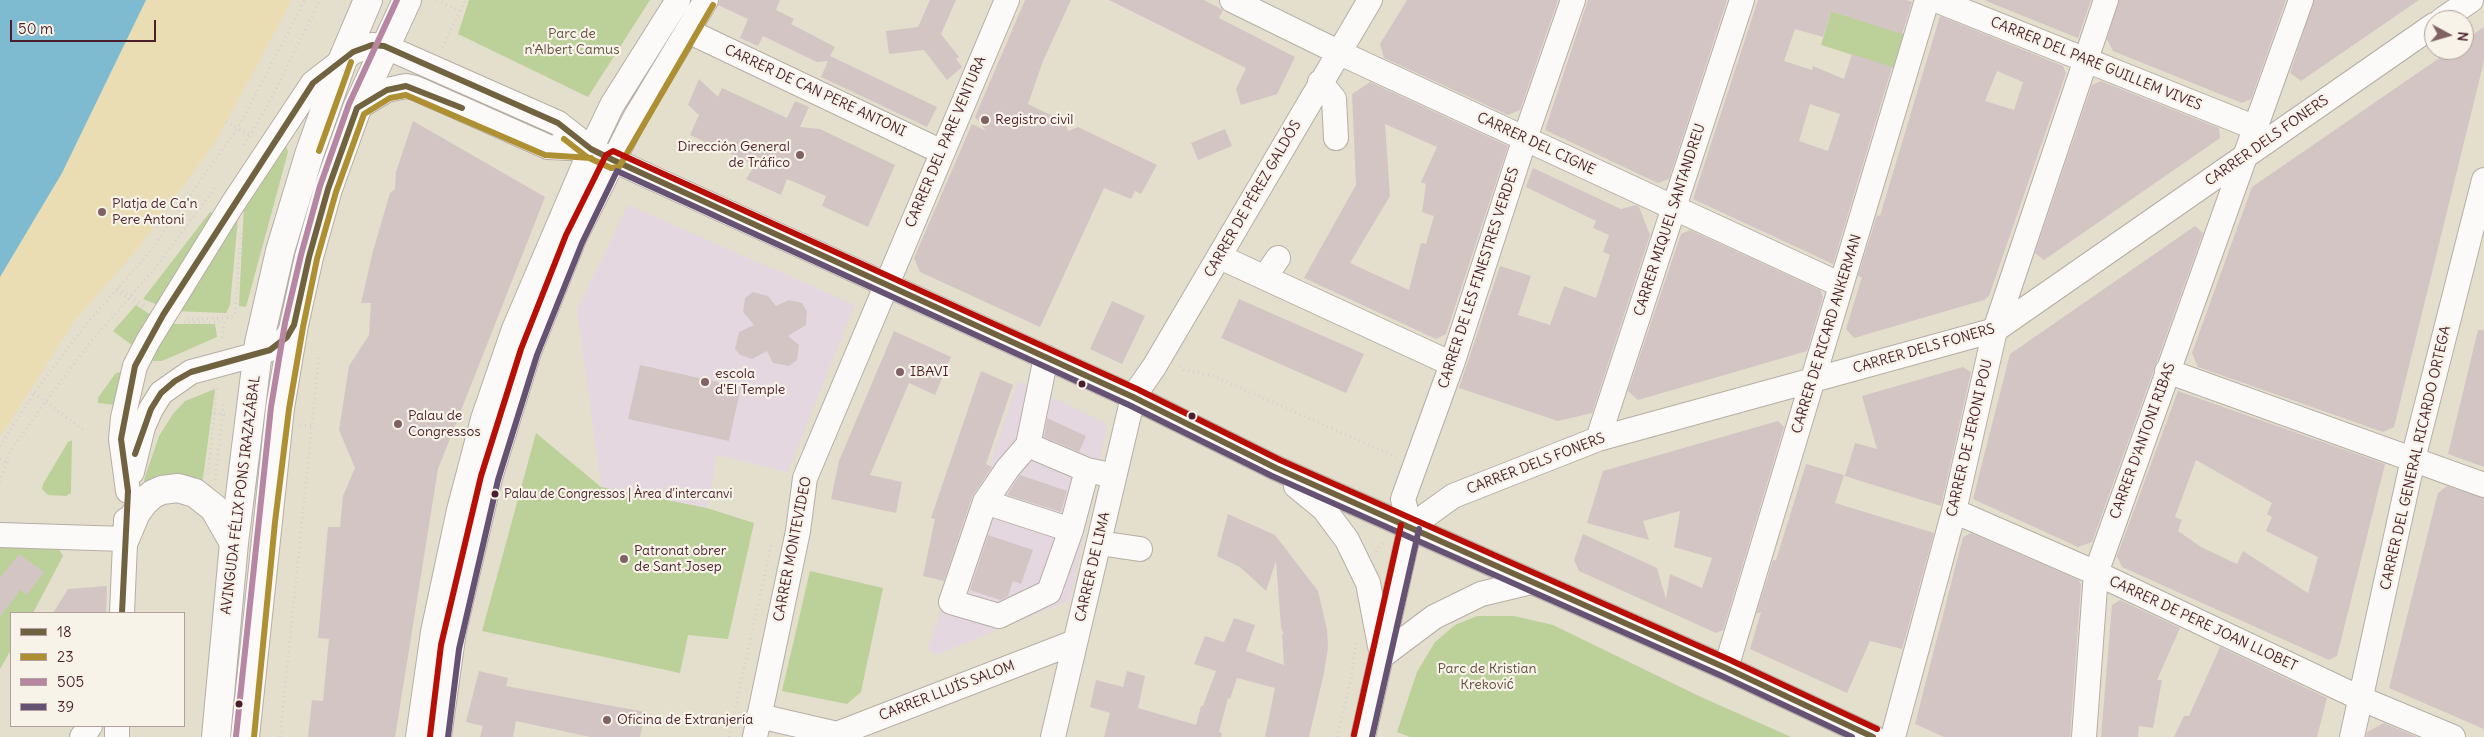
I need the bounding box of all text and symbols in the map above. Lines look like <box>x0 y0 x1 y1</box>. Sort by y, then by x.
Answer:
scale bar <box>12 10 159 42</box>
north arrow <box>2424 10 2474 60</box>
street label: CARRER DEL PARE GUILLEM VIVES <box>1988 14 2204 114</box>
text: 50 m <box>18 19 53 38</box>
park label: Parc de n'Albert Camus <box>524 26 620 58</box>
text: N <box>2453 31 2472 42</box>
street label: CARRER DE CAN PERE ANTONI <box>722 41 908 141</box>
street label: CARRER DEL PARE VENTURA <box>902 54 990 230</box>
street label: CARRER DELS FONERS <box>2202 92 2332 190</box>
street label: CARRER DEL CIGNE <box>1474 109 1598 179</box>
place label: Registro civil <box>995 112 1073 128</box>
marker: Registro civil <box>979 114 991 126</box>
street label: CARRER DE PÉREZ GALDÓS <box>1201 118 1305 280</box>
street label: CARRER MIQUEL SANTANDREU <box>1631 122 1709 318</box>
place label: Dirección General de Tráfico <box>678 139 790 172</box>
marker: Dirección General de Tráfico <box>794 149 806 161</box>
street label: CARRER DE LES FINESTRES VERDES <box>1435 165 1523 391</box>
place label: Platja de Ca'n Pere Antoni <box>112 196 198 228</box>
marker: Platja de Ca'n Pere Antoni <box>96 206 108 218</box>
street label: CARRER DE RICARD ANKERMAN <box>1789 232 1865 436</box>
street label: CARRER DELS FONERS <box>1851 321 1997 377</box>
street label: CARRER DEL GENERAL RICARDO ORTEGA <box>2377 324 2455 592</box>
street label: CARRER DE JERONI POU <box>1944 358 1996 518</box>
street label: CARRER D'ANTONI RIBAS <box>2107 361 2179 521</box>
place label: IBAVI <box>910 364 949 380</box>
place label: escola d'El Temple <box>715 366 785 398</box>
marker: IBAVI <box>894 366 906 378</box>
street label: AVINGUDA FÉLIX PONS IRAZAZÁBAL <box>218 375 264 615</box>
marker: escola d'El Temple <box>699 376 711 388</box>
unlabelled marker <box>1077 379 1087 389</box>
place label: Palau de Congressos <box>408 408 481 441</box>
unlabelled marker <box>1187 411 1197 421</box>
marker: Palau de Congressos <box>392 418 404 430</box>
street label: CARRER DELS FONERS <box>1465 430 1607 498</box>
street label: CARRER MONTEVIDEO <box>771 475 815 623</box>
place label: Palau de Congressos | Àrea d'intercanvi <box>504 486 732 502</box>
marker: Palau de Congressos | Àrea d'intercanvi <box>490 489 500 499</box>
street label: CARRER DE LIMA <box>1072 511 1114 623</box>
place label: Patronat obrer de Sant Josep <box>634 543 727 576</box>
marker: Patronat obrer de Sant Josep <box>618 553 630 565</box>
street label: CARRER DE PERE JOAN LLOBET <box>2106 573 2300 675</box>
legend <box>10 612 185 727</box>
text: 18 <box>57 622 72 641</box>
text: 23 <box>57 647 74 666</box>
street label: CARRER LLUÍS SALOM <box>877 657 1017 725</box>
park label: Parc de Kristian Kreković <box>1438 661 1536 694</box>
text: 505 <box>57 672 84 691</box>
text: 39 <box>57 697 74 716</box>
unlabelled marker <box>234 699 244 709</box>
place label: Oficina de Extranjería <box>617 712 753 728</box>
marker: Oficina de Extranjería <box>601 714 613 726</box>

